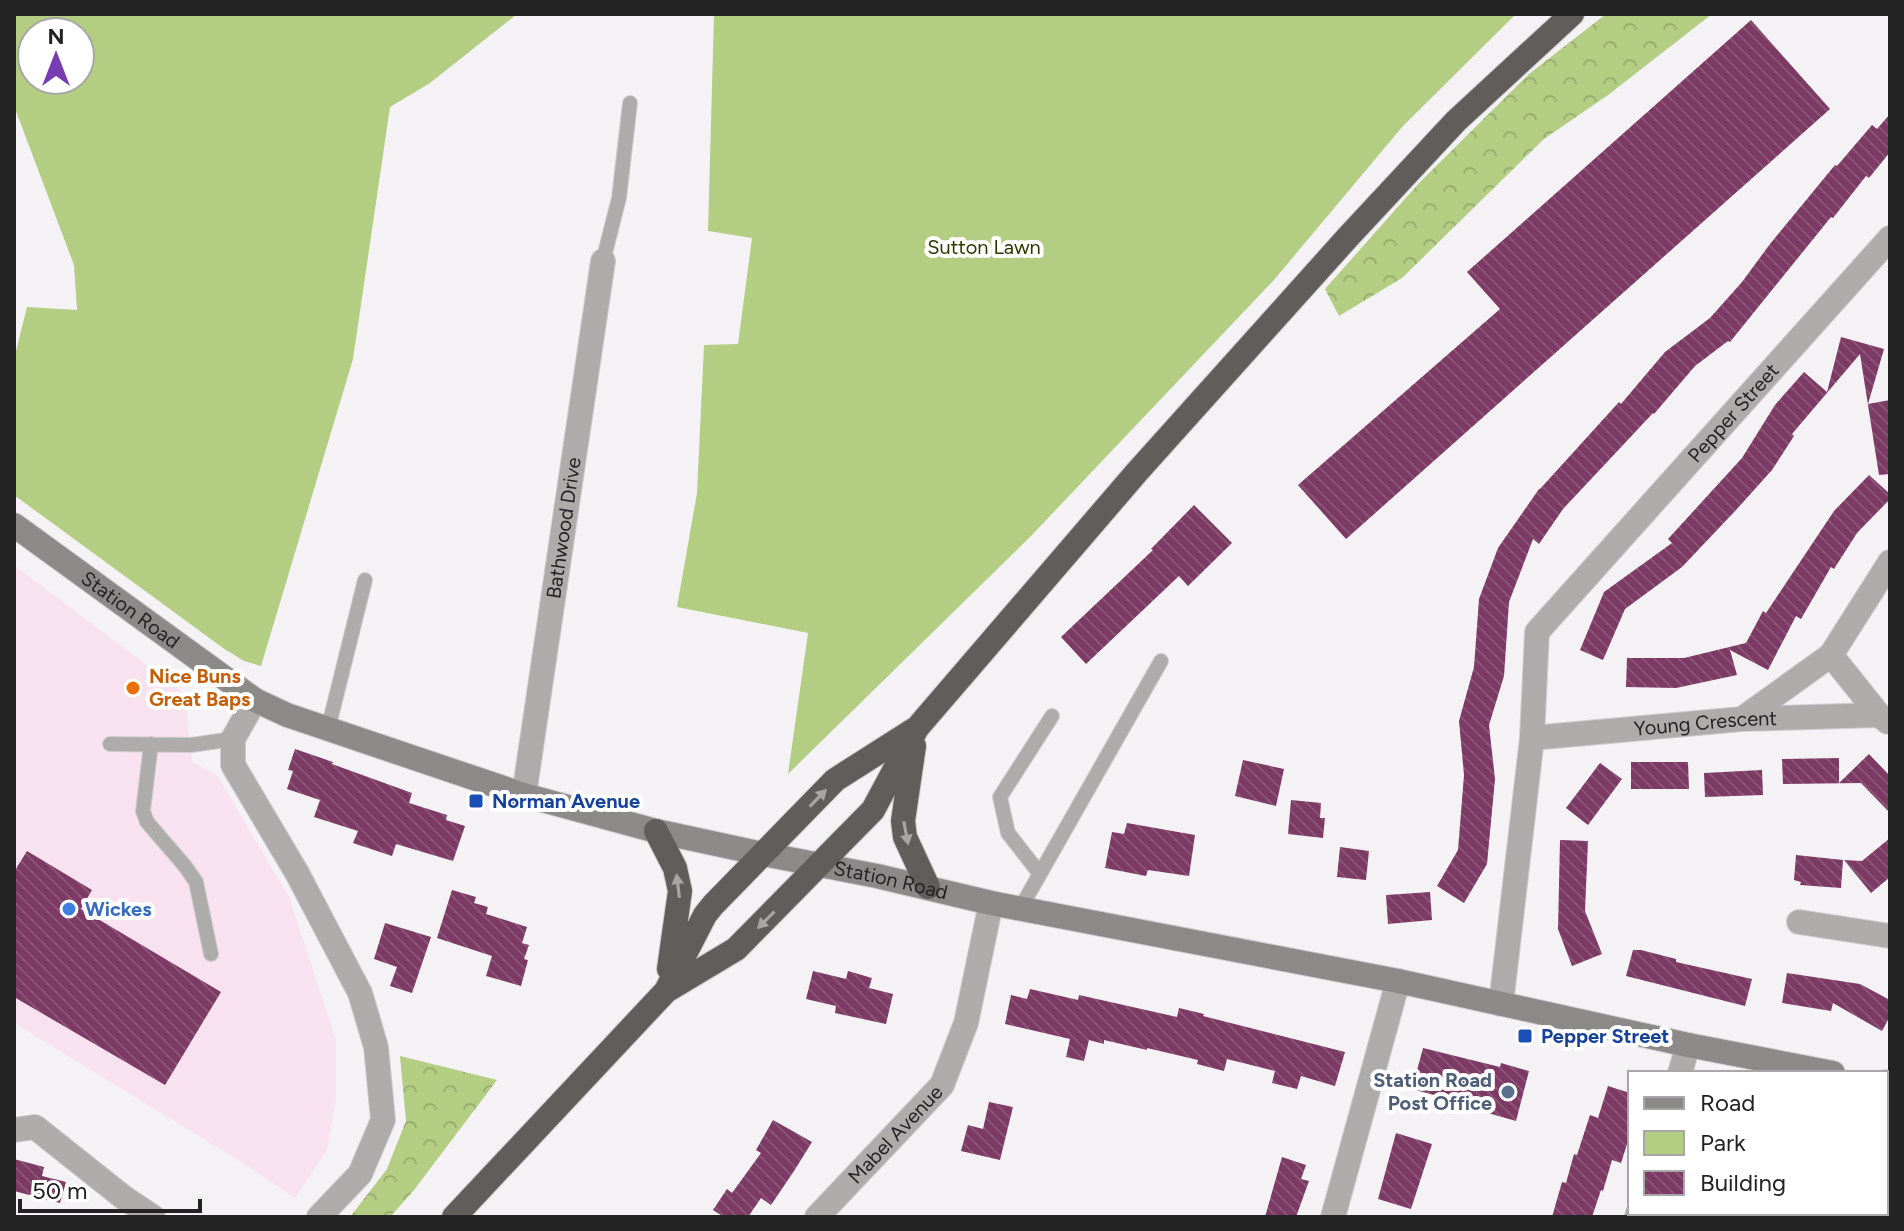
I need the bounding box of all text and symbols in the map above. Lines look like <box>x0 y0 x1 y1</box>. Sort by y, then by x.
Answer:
north arrow <box>16 16 96 96</box>
text: N <box>47 23 65 50</box>
park label: Sutton Lawn <box>927 235 1041 259</box>
street label: Pepper Street <box>1683 359 1784 467</box>
street label: Bathwood Drive <box>541 456 586 600</box>
street label: Station Road <box>77 566 185 653</box>
place label: Nice Buns Great Baps <box>149 664 250 711</box>
marker: Nice Buns Great Baps <box>124 679 142 697</box>
street label: Young Crescent <box>1633 706 1777 741</box>
place label: Norman Avenue <box>492 789 640 813</box>
one-way arrow <box>808 789 826 808</box>
marker: Norman Avenue <box>467 792 485 810</box>
one-way arrow <box>901 820 913 845</box>
street label: Station Road <box>832 856 950 904</box>
one-way arrow <box>671 874 684 899</box>
place label: Wickes <box>85 897 152 921</box>
marker: Wickes <box>60 900 78 918</box>
one-way arrow <box>757 910 776 929</box>
place label: Pepper Street <box>1541 1024 1669 1048</box>
marker: Pepper Street <box>1516 1027 1534 1045</box>
place label: Station Road Post Office <box>1373 1068 1492 1115</box>
legend <box>1628 1071 1888 1215</box>
street label: Mabel Avenue <box>843 1080 948 1189</box>
marker: Station Road Post Office <box>1499 1083 1517 1101</box>
text: Road <box>1700 1088 1755 1117</box>
text: Park <box>1700 1128 1746 1157</box>
scale bar <box>20 1163 200 1213</box>
text: Building <box>1700 1168 1786 1197</box>
text: 50 m <box>32 1176 88 1205</box>

